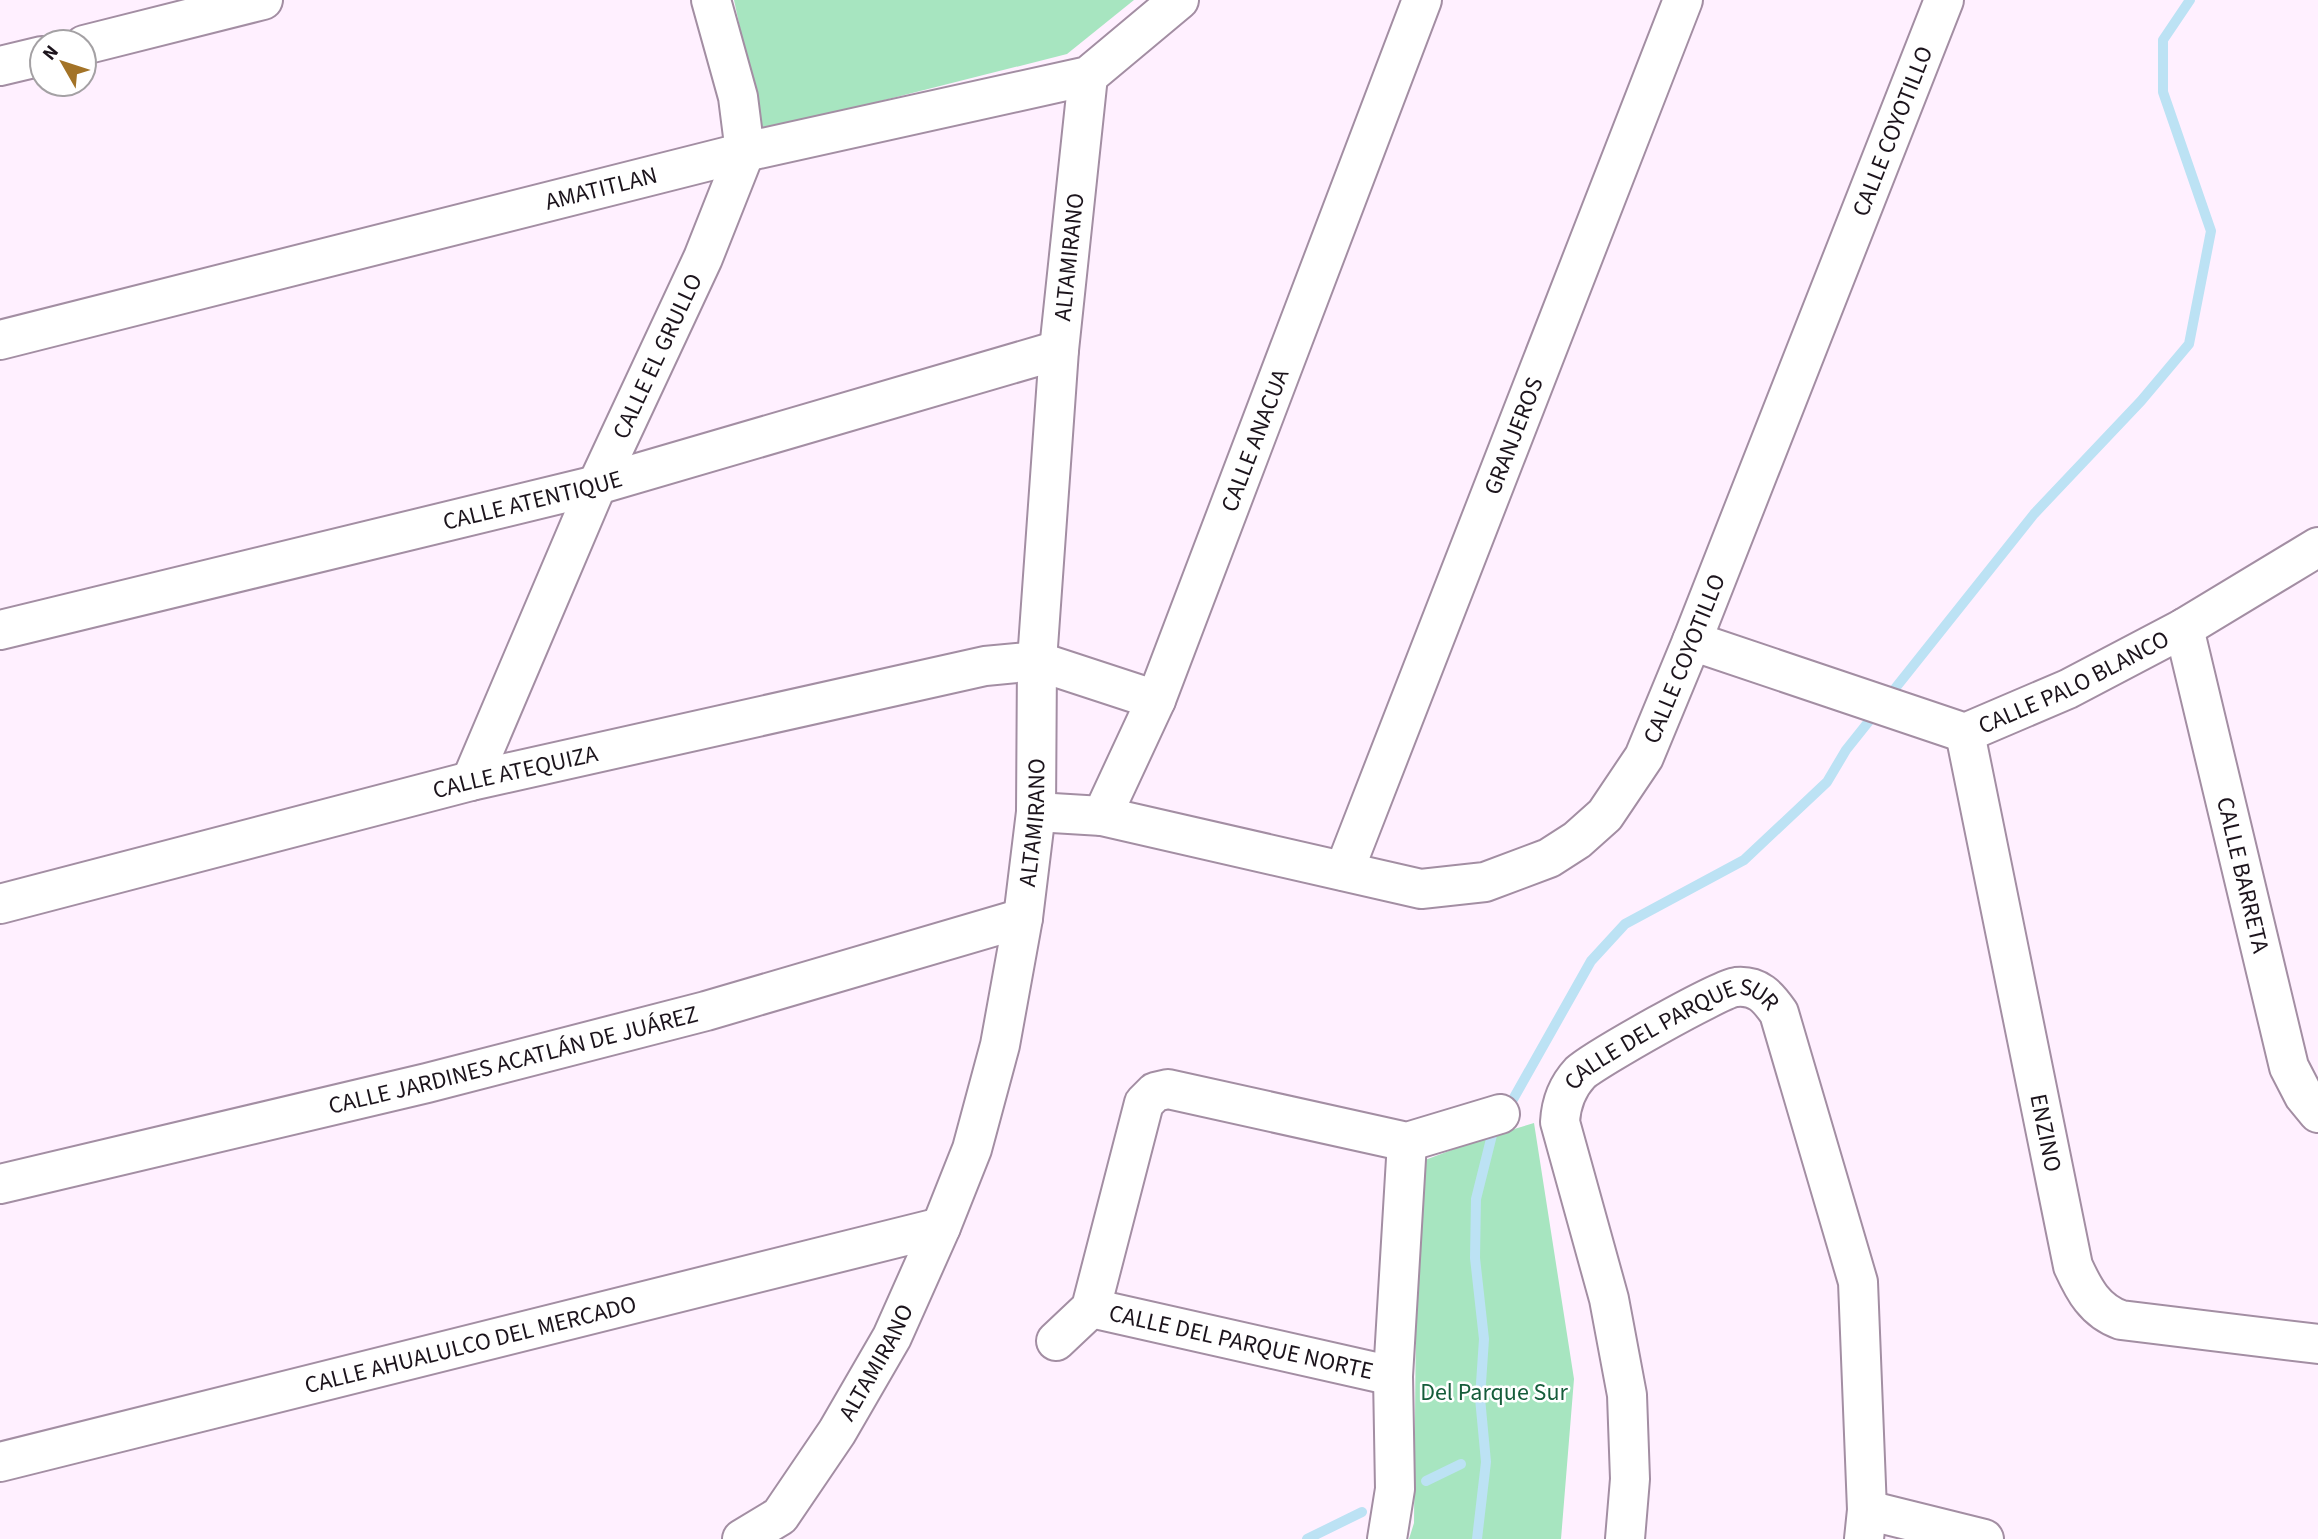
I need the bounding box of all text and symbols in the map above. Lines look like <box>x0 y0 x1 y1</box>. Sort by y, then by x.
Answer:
north arrow <box>28 28 98 98</box>
text: N <box>36 40 65 67</box>
street label: CALLE COYOTILLO <box>1844 41 1942 222</box>
street label: AMATITLAN <box>541 158 661 220</box>
street label: ALTAMIRANO <box>1045 191 1094 323</box>
street label: CALLE EL GRULLO <box>604 268 711 445</box>
street label: CALLE ANACUA <box>1212 364 1298 517</box>
street label: GRANJEROS <box>1475 372 1553 500</box>
street label: CALLE ATENTIQUE <box>439 462 626 540</box>
street label: CALLE COYOTILLO <box>1634 569 1735 749</box>
street label: CALLE PALO BLANCO <box>1973 622 2176 743</box>
street label: CALLE ATEQUIZA <box>429 736 601 808</box>
street label: ALTAMIRANO <box>1010 758 1054 889</box>
street label: CALLE BARRETA <box>2207 793 2278 957</box>
street label: CALLE DEL PARQUE SUR <box>1556 969 1788 1097</box>
street label: CALLE JARDINES ACATLÁN DE JUÁREZ <box>325 997 702 1124</box>
street label: ENZINO <box>2021 1091 2071 1175</box>
street label: CALLE AHUALULCO DEL MERCADO <box>301 1287 640 1403</box>
street label: CALLE DEL PARQUE NORTE <box>1106 1296 1377 1389</box>
street label: ALTAMIRANO <box>830 1298 923 1427</box>
park label: Del Parque Sur <box>1420 1375 1568 1410</box>

